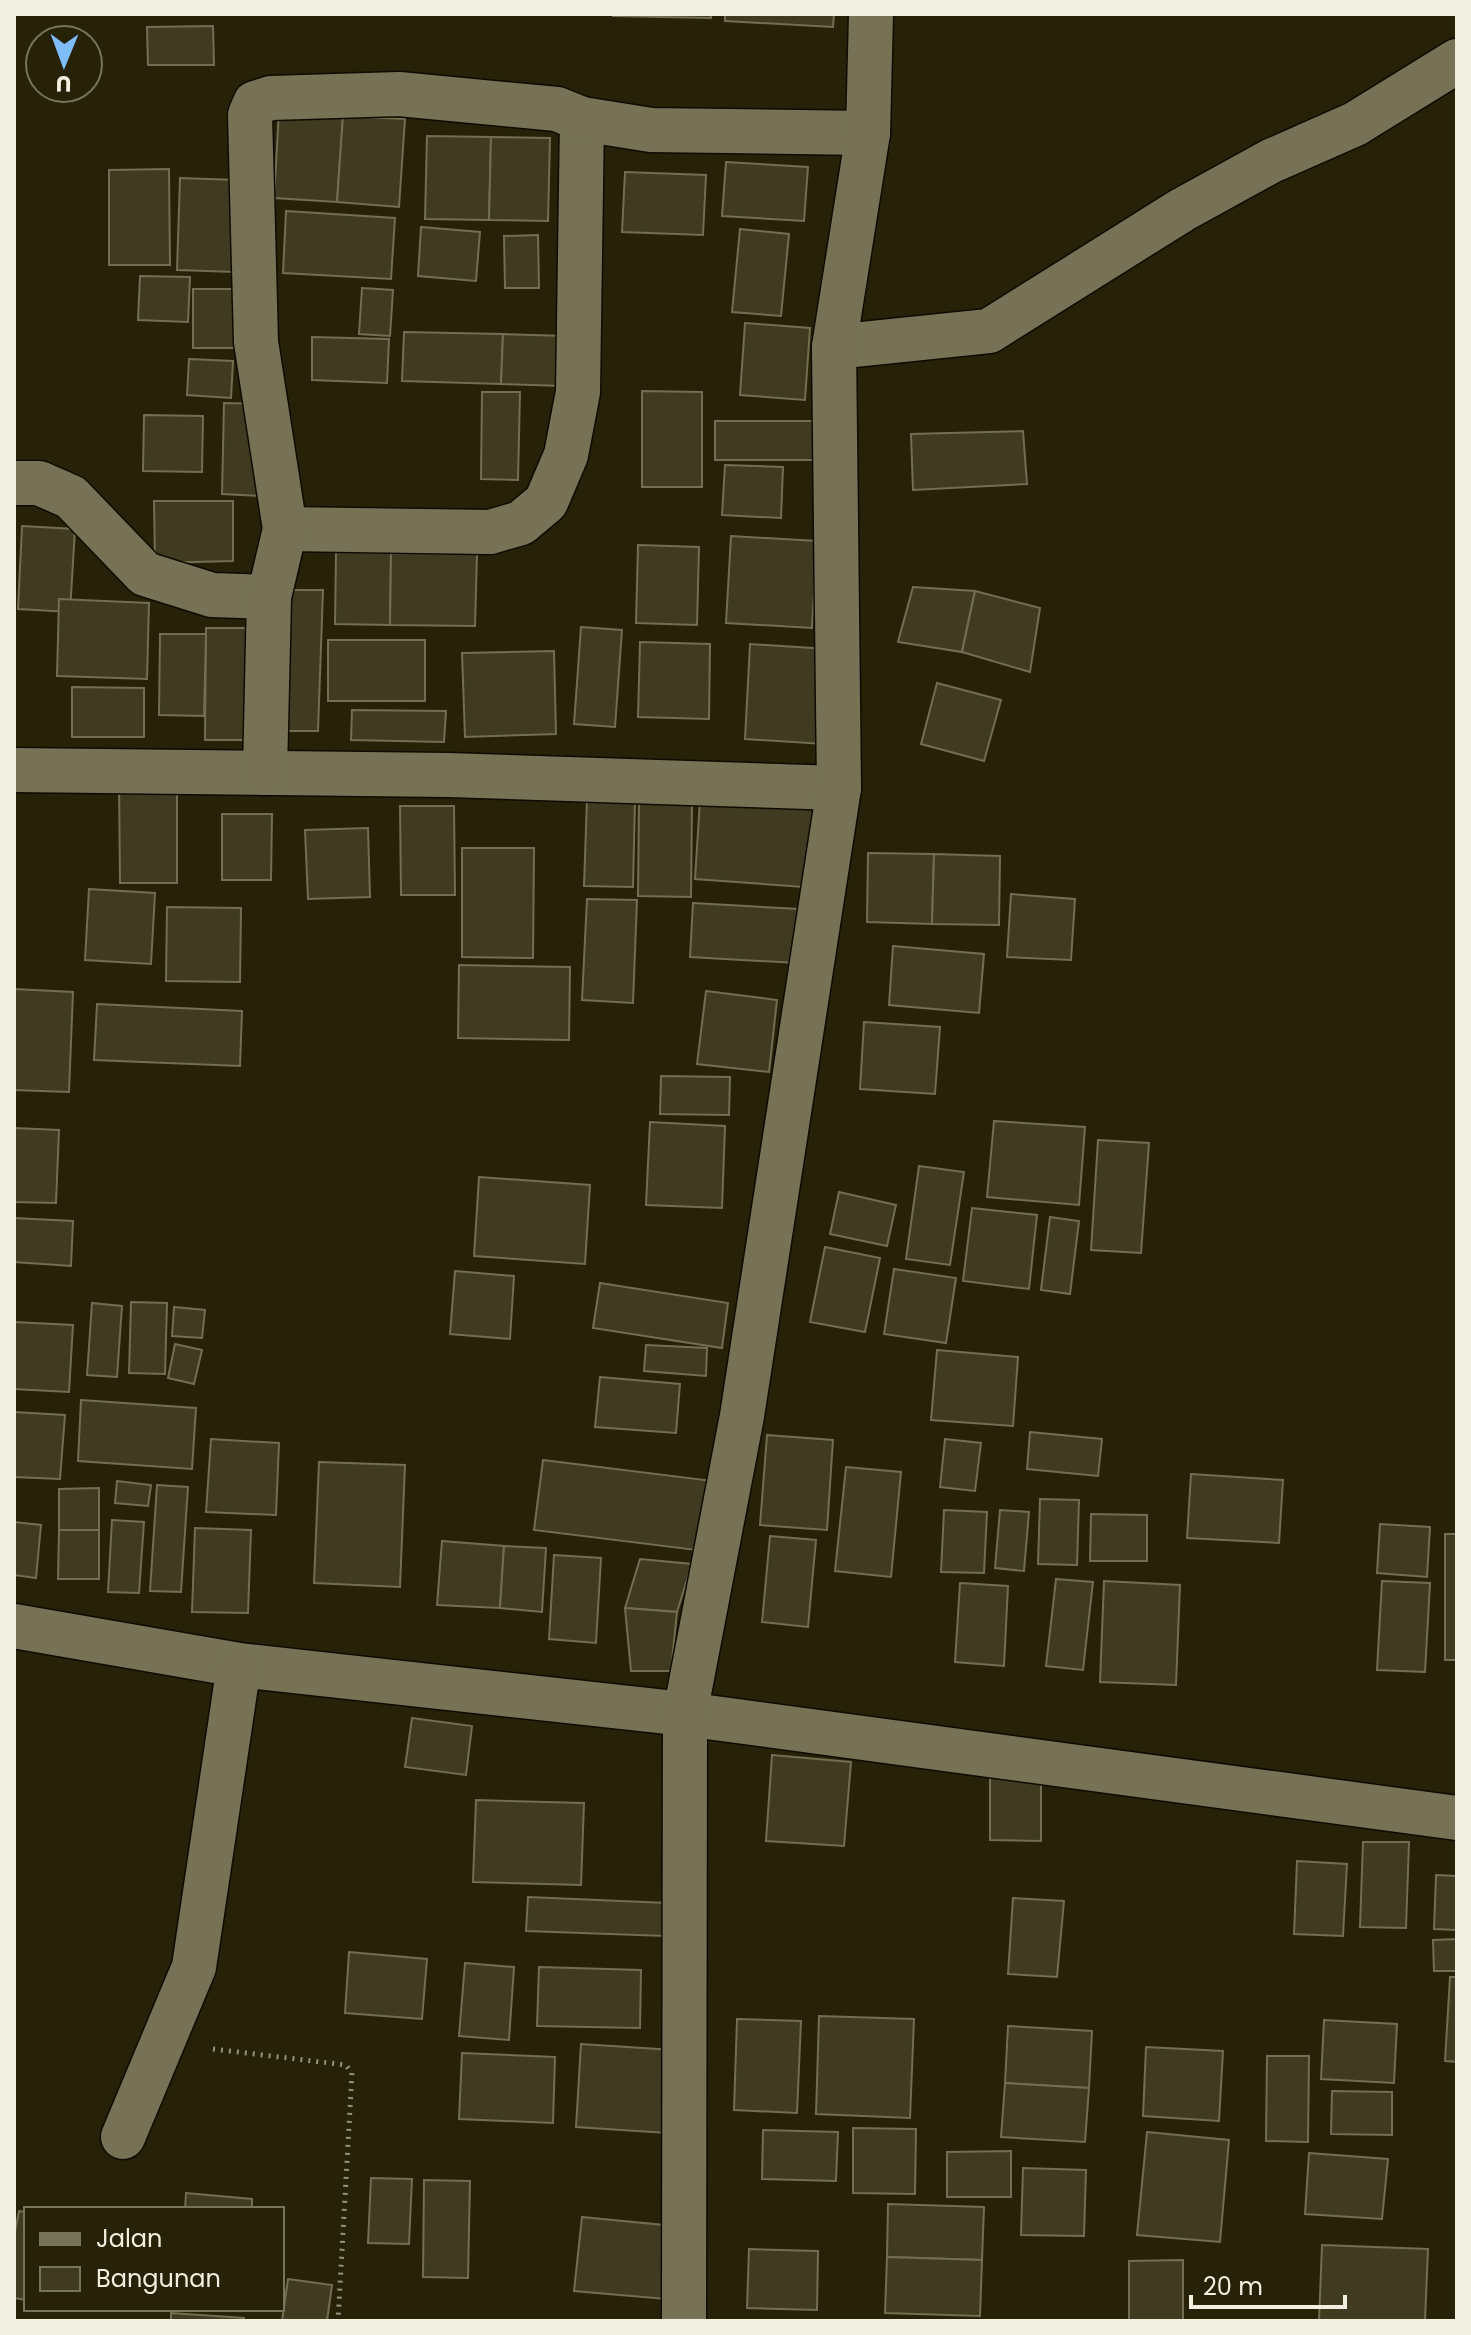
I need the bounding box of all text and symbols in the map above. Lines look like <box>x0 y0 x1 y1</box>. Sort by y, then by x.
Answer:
north arrow <box>24 24 104 104</box>
text: U <box>56 68 72 99</box>
legend <box>24 2207 284 2311</box>
text: Jalan <box>96 2222 162 2255</box>
scale bar <box>1191 2259 1345 2309</box>
text: Bangunan <box>96 2262 221 2295</box>
text: 20 m <box>1203 2270 1263 2303</box>

